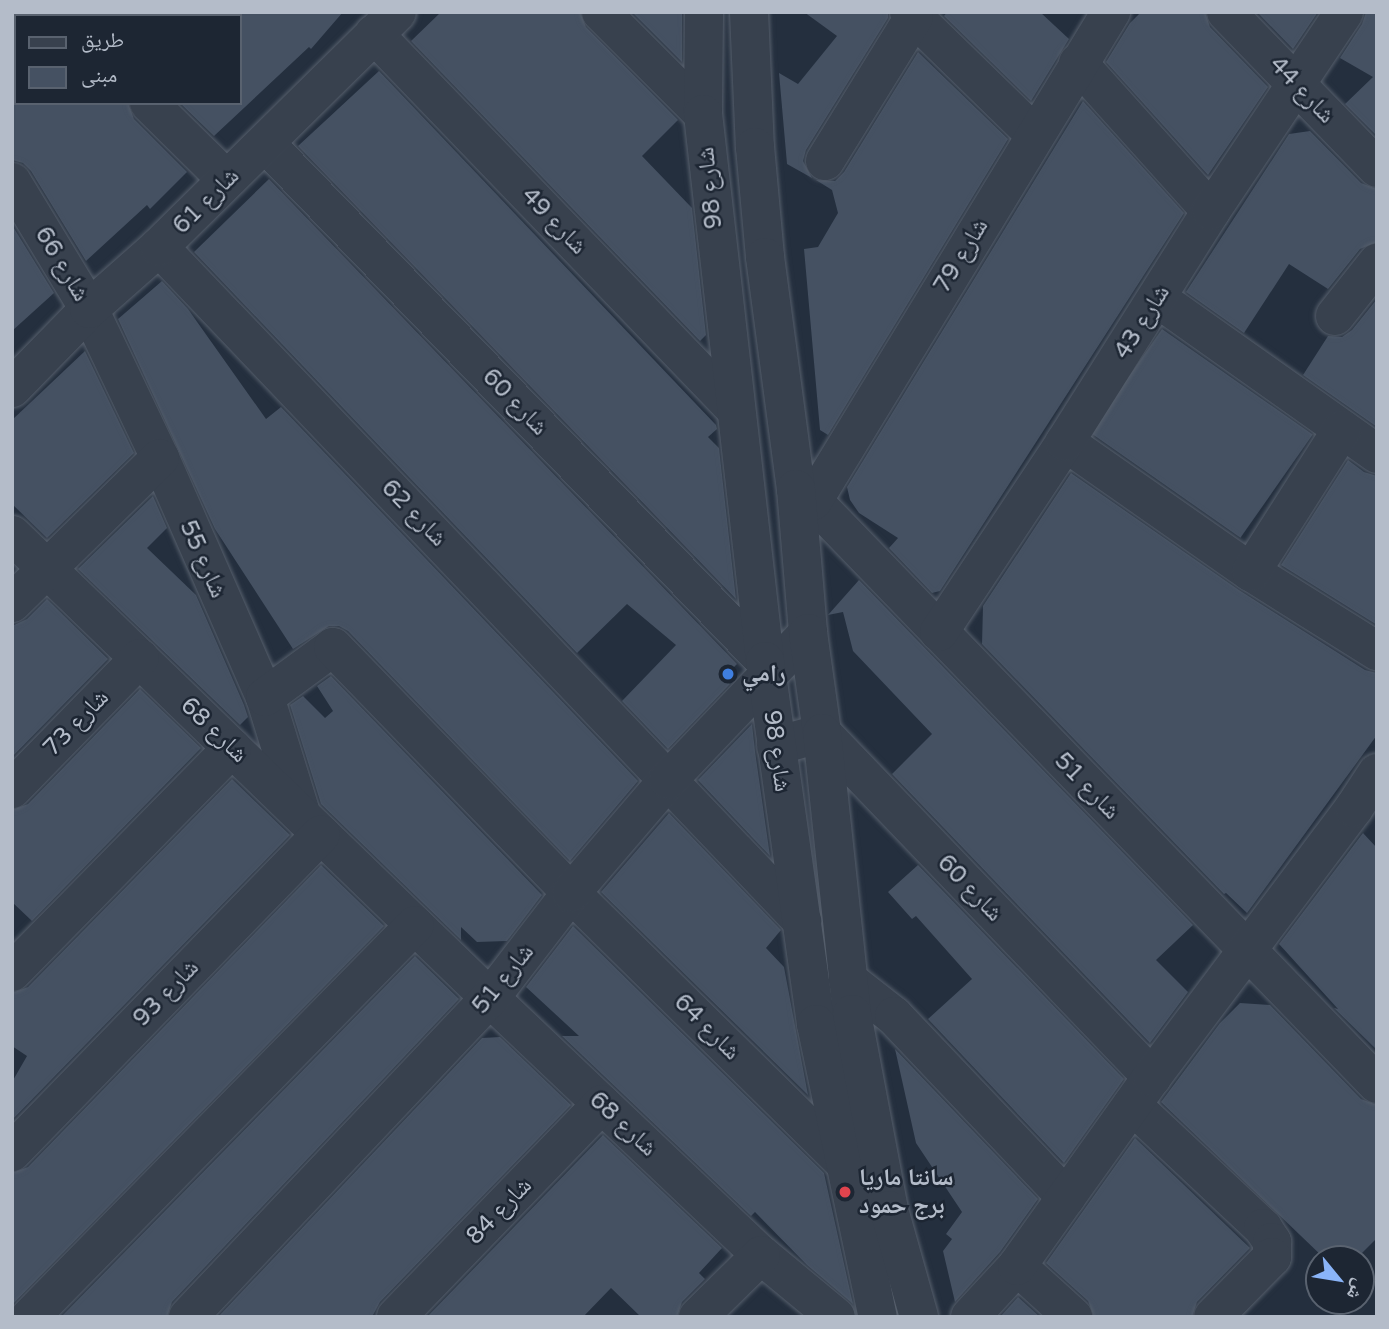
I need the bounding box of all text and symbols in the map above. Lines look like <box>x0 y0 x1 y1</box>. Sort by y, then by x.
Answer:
legend <box>14 14 242 105</box>
text: طريق <box>81 28 124 53</box>
street label: شارع 44 <box>1263 51 1341 129</box>
text: مبنى <box>81 63 117 88</box>
street label: شارع 98 <box>691 146 729 230</box>
street label: شارع 61 <box>167 162 245 240</box>
street label: شارع 49 <box>515 182 593 260</box>
street label: شارع 79 <box>928 213 994 299</box>
street label: شارع 66 <box>29 221 95 307</box>
street label: شارع 43 <box>1108 280 1176 364</box>
street label: شارع 60 <box>476 363 554 441</box>
street label: شارع 62 <box>375 474 453 552</box>
street label: شارع 55 <box>173 516 233 602</box>
place label: رامي <box>742 660 786 688</box>
marker: رامي <box>720 666 736 682</box>
street label: شارع 73 <box>37 684 115 762</box>
street label: شارع 68 <box>175 691 253 769</box>
street label: شارع 98 <box>757 708 797 794</box>
street label: شارع 51 <box>1048 747 1126 825</box>
street label: شارع 60 <box>931 849 1009 927</box>
street label: شارع 51 <box>466 938 540 1020</box>
street label: شارع 93 <box>127 954 205 1032</box>
street label: شارع 64 <box>668 988 746 1066</box>
street label: شارع 68 <box>583 1086 663 1162</box>
place label: سانتا ماريا برج حمود <box>859 1164 954 1220</box>
street label: شارع 84 <box>460 1172 538 1250</box>
marker: سانتا ماريا برج حمود <box>837 1184 853 1200</box>
north arrow <box>1305 1245 1375 1315</box>
text: ش <box>1342 1275 1371 1304</box>

